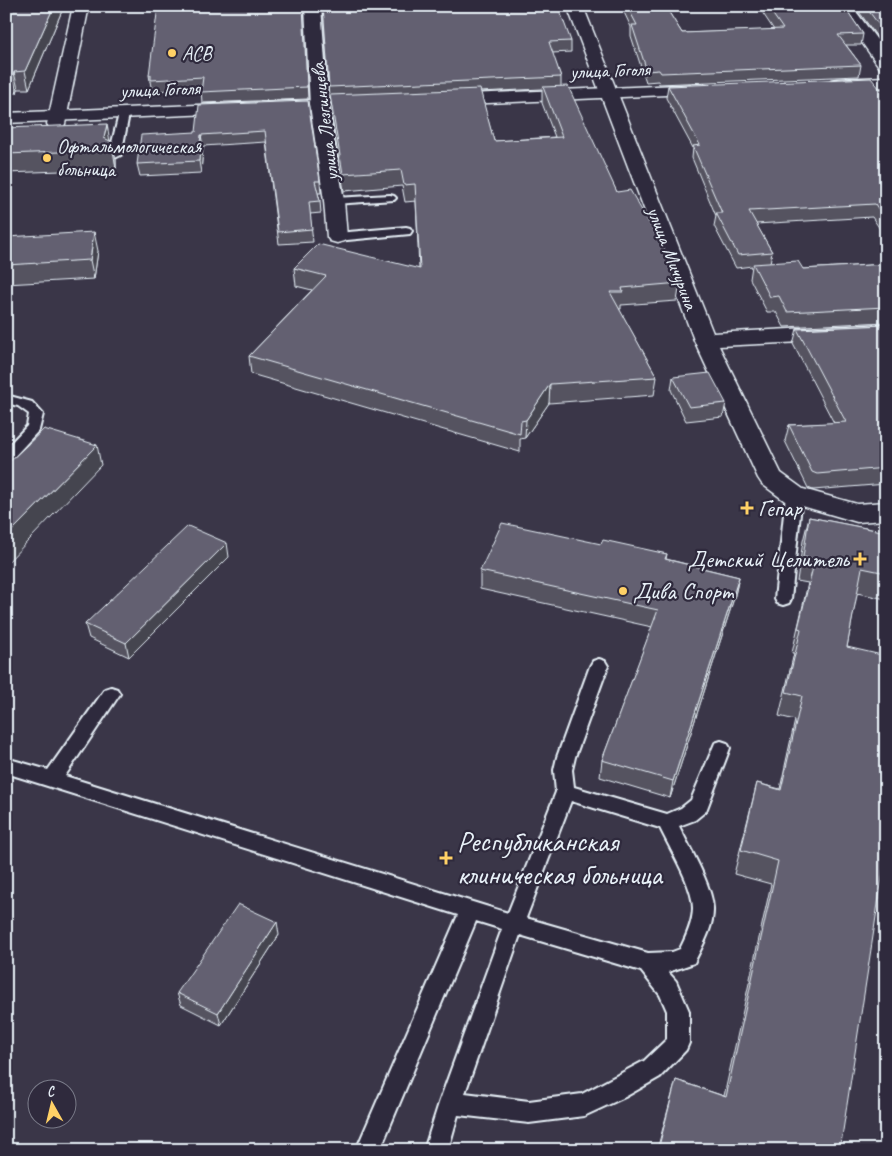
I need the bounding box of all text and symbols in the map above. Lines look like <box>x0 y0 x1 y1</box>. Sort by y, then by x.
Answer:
place label: АCB <box>182 41 213 66</box>
marker: АCB <box>166 47 178 59</box>
street label: улица Гоголя <box>569 57 653 84</box>
street label: улица Лезгинцева <box>305 60 344 183</box>
street label: улица Гоголя <box>119 76 203 103</box>
place label: Офтальмологическая больница <box>57 134 202 182</box>
marker: Офтальмологическая больница <box>41 152 53 164</box>
street label: улица Мичурина <box>641 202 704 315</box>
place label: Гепар <box>758 493 803 523</box>
marker: Гепар <box>740 501 754 515</box>
place label: Детский Целитель <box>688 544 850 574</box>
marker: Детский Целитель <box>853 552 867 566</box>
place label: Дива Спорт <box>633 576 735 606</box>
marker: Дива Спорт <box>617 585 629 597</box>
place label: Республиканская клиническая больница <box>457 823 664 893</box>
marker: Республиканская клиническая больница <box>439 851 453 865</box>
north arrow <box>28 1078 78 1128</box>
text: С <box>46 1082 57 1101</box>

